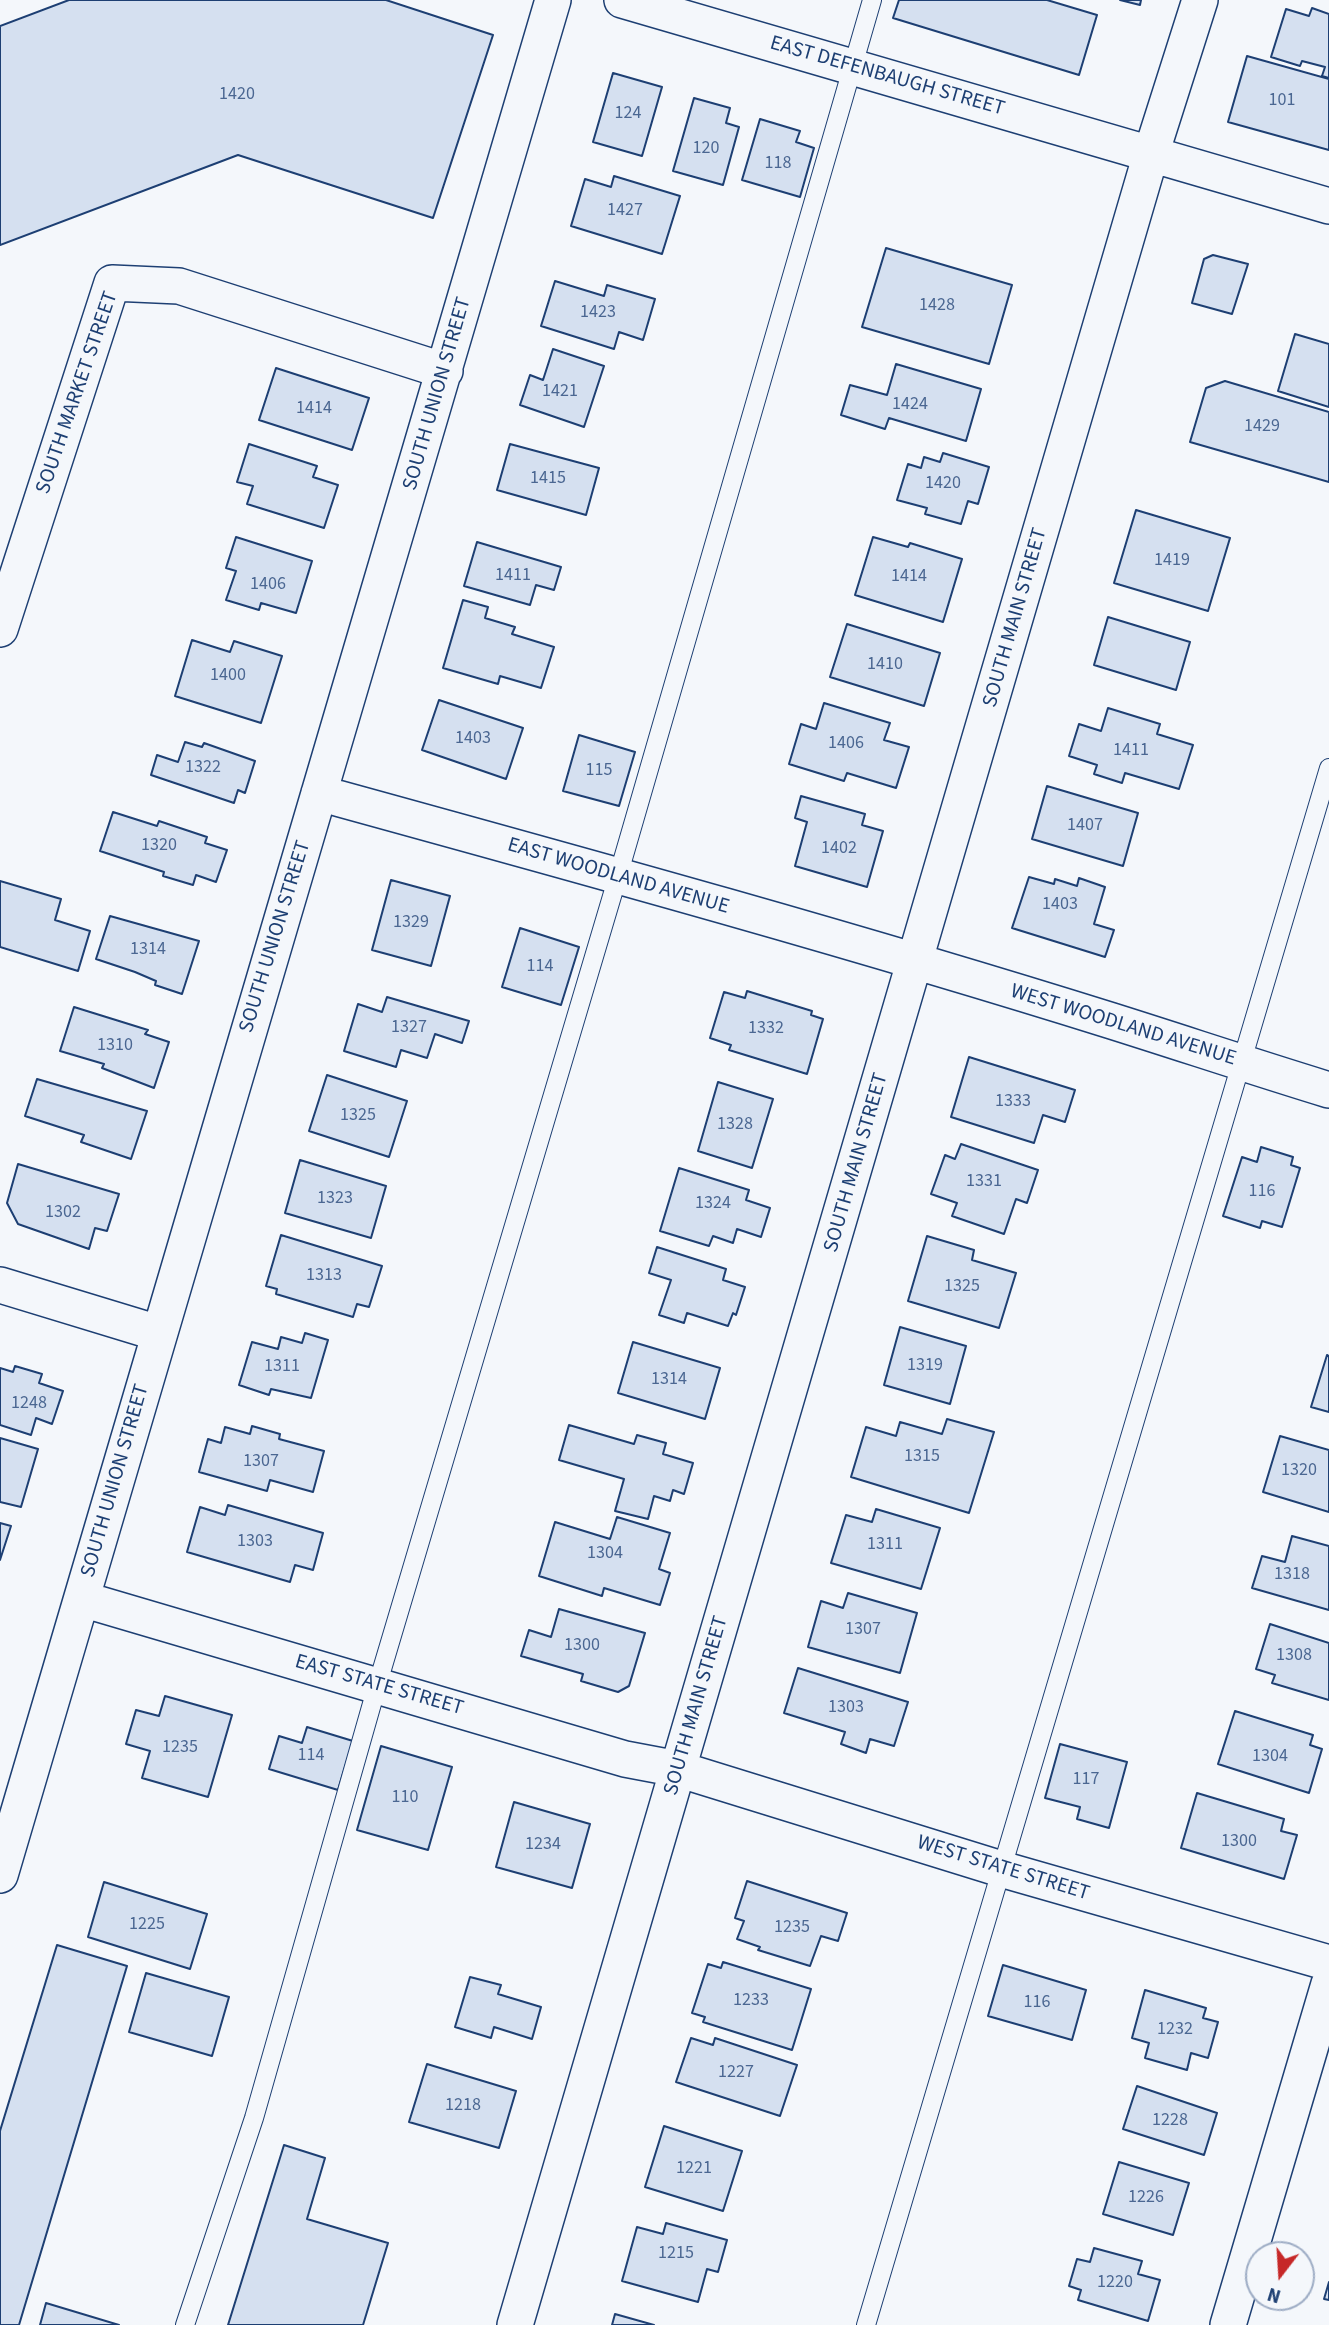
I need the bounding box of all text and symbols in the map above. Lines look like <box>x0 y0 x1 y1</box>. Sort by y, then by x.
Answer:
street label: EAST DEFENBAUGH STREET <box>767 31 1007 123</box>
house number: 1420 <box>219 84 255 106</box>
house number: 101 <box>1269 90 1295 112</box>
house number: 124 <box>615 103 641 125</box>
house number: 120 <box>693 138 719 160</box>
house number: 118 <box>765 153 791 175</box>
house number: 1427 <box>607 200 643 222</box>
street label: SOUTH MARKET STREET <box>31 288 125 498</box>
street label: SOUTH UNION STREET <box>398 295 478 493</box>
house number: 1428 <box>919 295 955 317</box>
house number: 1423 <box>580 302 616 324</box>
house number: 1421 <box>542 381 578 403</box>
house number: 1424 <box>892 394 928 416</box>
house number: 1414 <box>296 398 332 420</box>
house number: 1429 <box>1244 416 1280 438</box>
house number: 1415 <box>530 468 566 490</box>
house number: 1420 <box>925 473 961 495</box>
street label: SOUTH MAIN STREET <box>978 526 1054 710</box>
house number: 1419 <box>1154 550 1190 572</box>
house number: 1411 <box>495 565 531 587</box>
house number: 1414 <box>891 566 927 588</box>
house number: 1406 <box>250 574 286 596</box>
house number: 1410 <box>867 654 903 676</box>
house number: 1400 <box>210 665 246 687</box>
house number: 1403 <box>455 728 491 750</box>
house number: 1406 <box>828 733 864 755</box>
house number: 1411 <box>1113 740 1149 762</box>
house number: 1322 <box>185 757 221 779</box>
house number: 115 <box>586 760 612 782</box>
house number: 1407 <box>1067 815 1103 837</box>
street label: EAST WOODLAND AVENUE <box>504 833 732 921</box>
house number: 1320 <box>141 835 177 857</box>
street label: SOUTH UNION STREET <box>235 838 317 1036</box>
house number: 1402 <box>821 838 857 860</box>
house number: 1403 <box>1042 894 1078 916</box>
house number: 1329 <box>393 912 429 934</box>
house number: 1314 <box>130 939 166 961</box>
house number: 114 <box>527 956 553 978</box>
street label: WEST WOODLAND AVENUE <box>1007 980 1239 1072</box>
house number: 1327 <box>391 1017 427 1039</box>
house number: 1332 <box>748 1018 784 1040</box>
house number: 1310 <box>97 1035 133 1057</box>
street label: SOUTH MAIN STREET <box>819 1071 895 1255</box>
house number: 1333 <box>995 1091 1031 1113</box>
house number: 1325 <box>340 1105 376 1127</box>
house number: 1328 <box>717 1114 753 1136</box>
house number: 1331 <box>966 1171 1002 1193</box>
house number: 116 <box>1249 1181 1275 1203</box>
house number: 1323 <box>317 1188 353 1210</box>
house number: 1324 <box>695 1193 731 1215</box>
house number: 1302 <box>45 1202 81 1224</box>
house number: 1313 <box>306 1265 342 1287</box>
house number: 1325 <box>944 1276 980 1298</box>
house number: 1319 <box>907 1355 943 1377</box>
house number: 1311 <box>264 1356 300 1378</box>
house number: 1314 <box>651 1369 687 1391</box>
street label: SOUTH UNION STREET <box>76 1382 156 1580</box>
house number: 1248 <box>11 1393 47 1415</box>
house number: 1315 <box>904 1446 940 1468</box>
house number: 1307 <box>243 1451 279 1473</box>
house number: 1320 <box>1281 1460 1317 1482</box>
house number: 1303 <box>237 1531 273 1553</box>
house number: 1311 <box>867 1534 903 1556</box>
house number: 1304 <box>587 1543 623 1565</box>
house number: 1318 <box>1274 1564 1310 1586</box>
street label: SOUTH MAIN STREET <box>659 1614 735 1798</box>
house number: 1307 <box>845 1619 881 1641</box>
house number: 1300 <box>564 1635 600 1657</box>
house number: 1308 <box>1276 1645 1312 1667</box>
street label: EAST STATE STREET <box>292 1650 466 1722</box>
house number: 1303 <box>828 1697 864 1719</box>
house number: 1235 <box>162 1737 198 1759</box>
house number: 114 <box>298 1745 324 1767</box>
house number: 1304 <box>1252 1746 1288 1768</box>
house number: 117 <box>1073 1769 1099 1791</box>
house number: 110 <box>392 1787 418 1809</box>
street label: WEST STATE STREET <box>914 1831 1092 1907</box>
house number: 1300 <box>1221 1831 1257 1853</box>
house number: 1234 <box>525 1834 561 1856</box>
house number: 1225 <box>129 1914 165 1936</box>
house number: 1235 <box>774 1917 810 1939</box>
house number: 1233 <box>733 1990 769 2012</box>
house number: 116 <box>1024 1992 1050 2014</box>
house number: 1232 <box>1157 2019 1193 2041</box>
house number: 1227 <box>718 2062 754 2084</box>
house number: 1218 <box>445 2095 481 2117</box>
house number: 1228 <box>1152 2110 1188 2132</box>
house number: 1221 <box>676 2158 712 2180</box>
house number: 1226 <box>1128 2187 1164 2209</box>
north arrow <box>1245 2241 1315 2311</box>
house number: 1215 <box>658 2243 694 2265</box>
house number: 1220 <box>1097 2272 1133 2294</box>
text: N <box>1264 2280 1284 2309</box>

